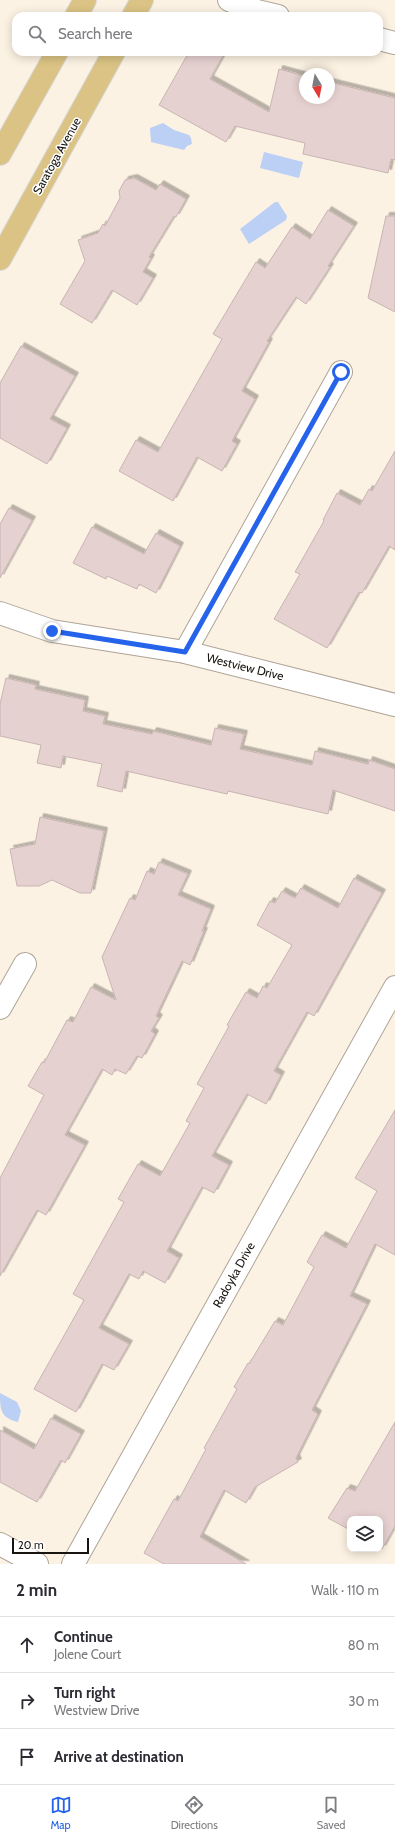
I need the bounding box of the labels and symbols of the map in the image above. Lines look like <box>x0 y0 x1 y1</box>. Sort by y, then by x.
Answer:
north arrow <box>299 68 335 104</box>
street label: Saratoga Avenue <box>29 115 84 197</box>
route start <box>332 363 350 381</box>
route end <box>43 622 61 640</box>
street label: Westview Drive <box>205 650 285 683</box>
street label: Radoyka Drive <box>209 1239 258 1310</box>
scale bar <box>12 1536 89 1555</box>

